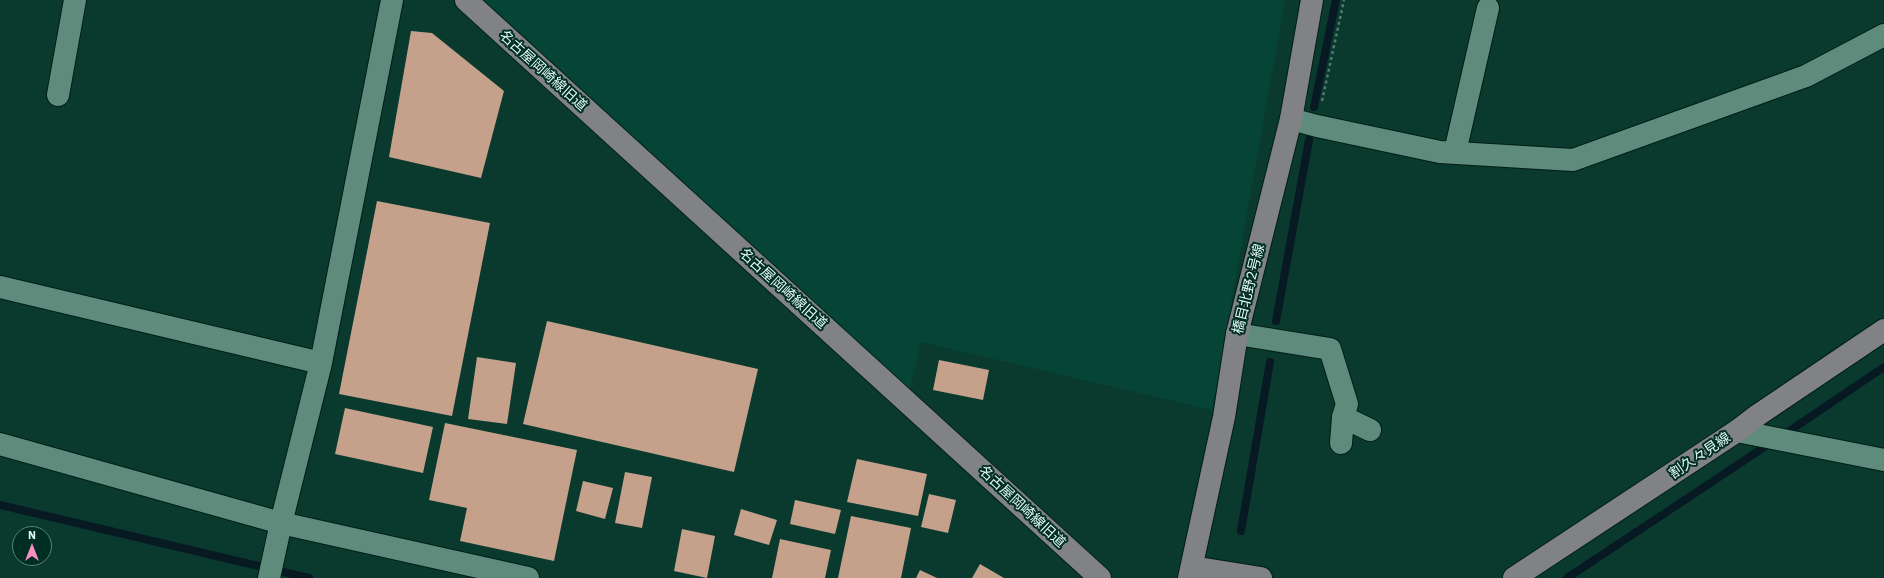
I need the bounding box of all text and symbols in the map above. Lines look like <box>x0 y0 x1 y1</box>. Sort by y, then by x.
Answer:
street label: 名古屋岡崎線旧道 <box>496 27 590 115</box>
street label: 橋目北野2号線 <box>1230 242 1268 336</box>
street label: 名古屋岡崎線旧道 <box>736 245 830 333</box>
street label: 割久々見線 <box>1666 429 1734 483</box>
street label: 名古屋岡崎線旧道 <box>975 463 1069 551</box>
north arrow <box>12 526 52 566</box>
text: N <box>28 528 36 542</box>

